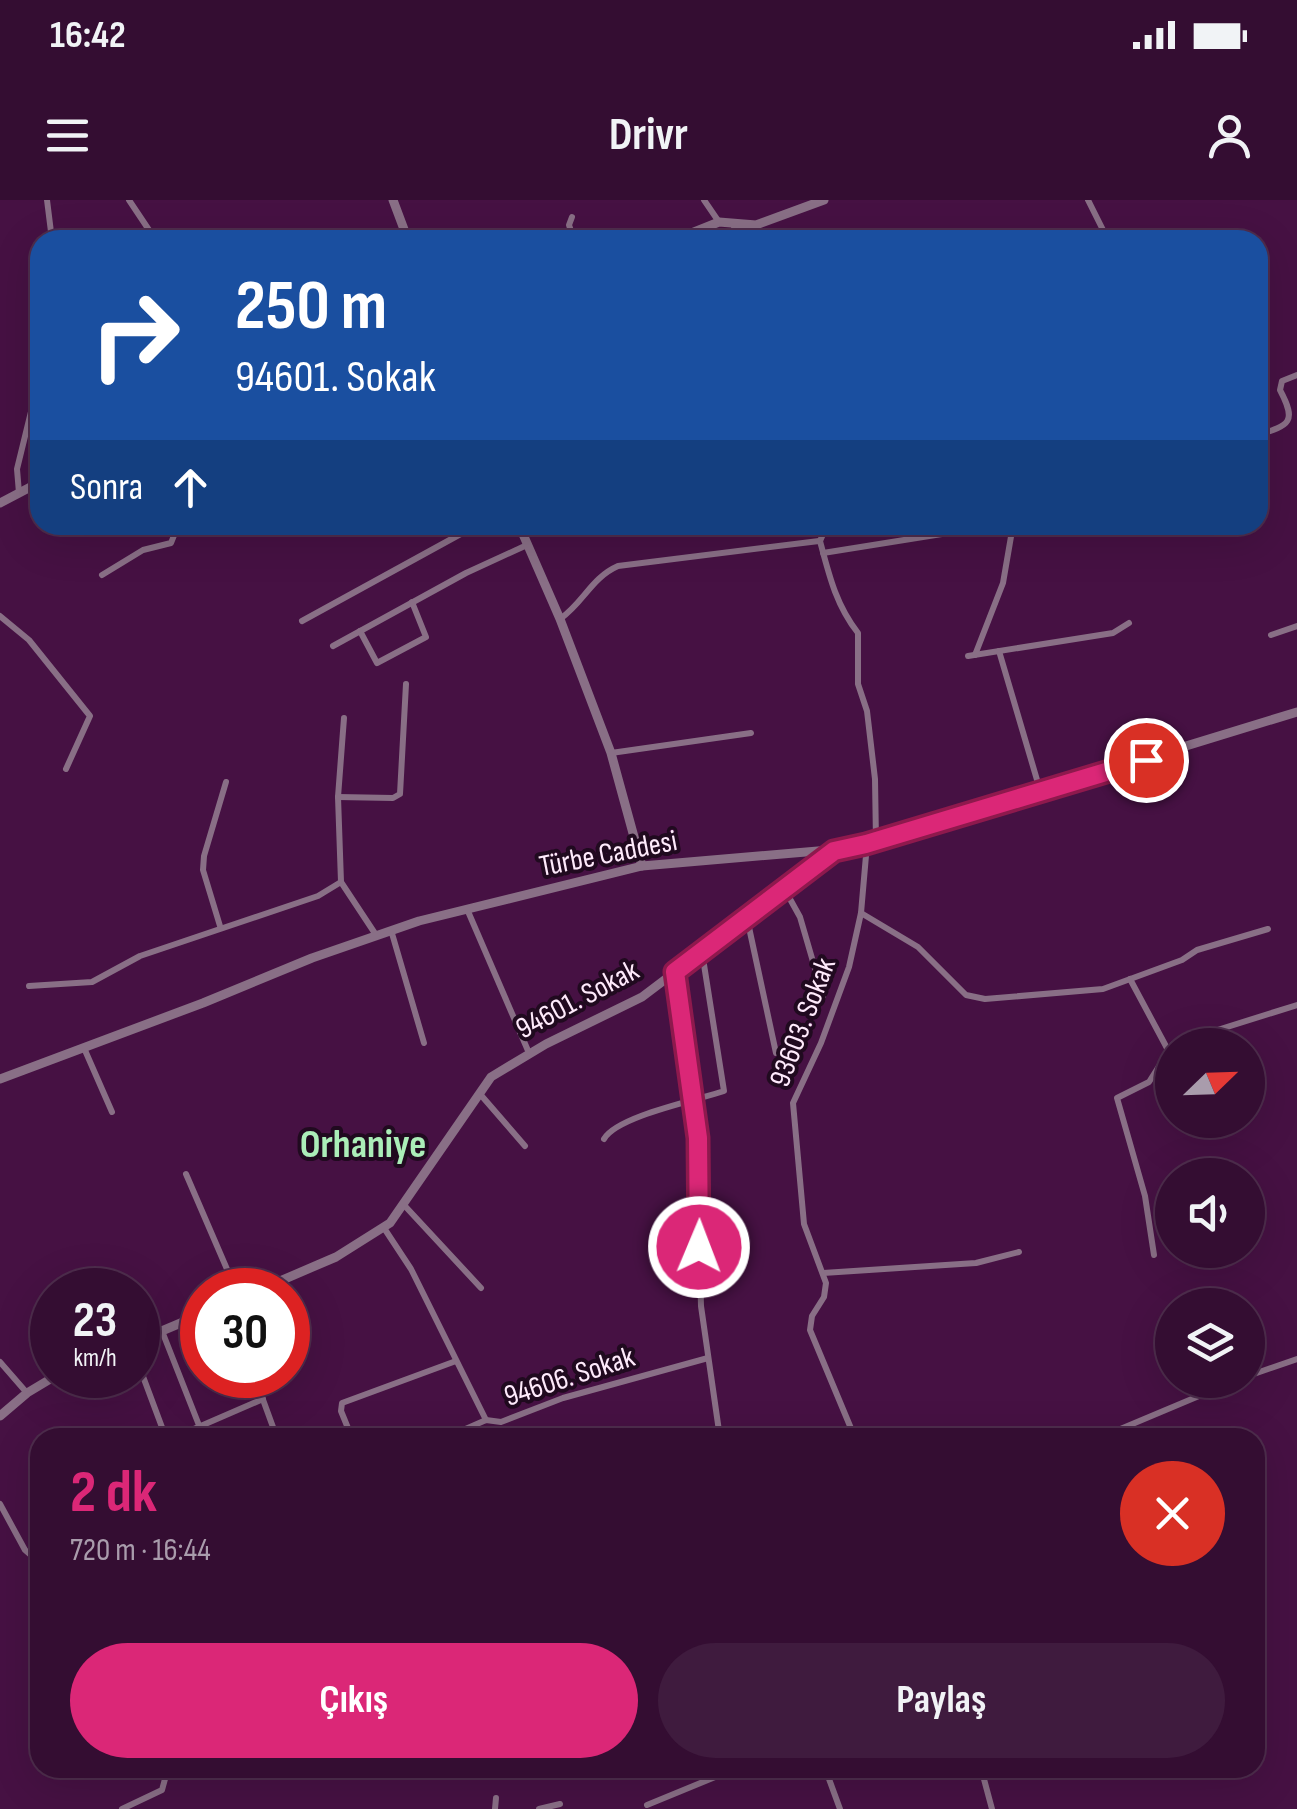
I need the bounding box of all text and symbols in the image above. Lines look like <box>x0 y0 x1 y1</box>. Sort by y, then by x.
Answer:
text: 16:42 <box>50 13 126 58</box>
icon: menu <box>40 108 95 163</box>
text: Drivr <box>609 108 688 163</box>
icon: person <box>1202 108 1257 163</box>
text: 250 m <box>235 265 387 349</box>
icon: right <box>70 270 200 400</box>
text: 94601. Sokak <box>235 350 436 405</box>
icon: ahead <box>163 460 218 515</box>
text: Sonra <box>70 465 143 510</box>
pin <box>1104 718 1189 803</box>
icon: arrive <box>1119 733 1174 788</box>
street label: Türbe Caddesi <box>536 823 680 885</box>
street label: 94601. Sokak <box>510 952 646 1047</box>
street label: 93603. Sokak <box>762 952 844 1092</box>
north arrow <box>1155 1028 1265 1138</box>
map controls <box>1155 1028 1265 1398</box>
district label: Orhaniye <box>300 1121 426 1169</box>
button: sound <box>1155 1158 1265 1268</box>
position arrow <box>647 1195 751 1299</box>
speed limit sign: 30 <box>180 1268 310 1398</box>
button: layers <box>1155 1288 1265 1398</box>
text: 23 <box>73 1291 117 1351</box>
street label: 94606. Sokak <box>500 1339 640 1415</box>
text: km/h <box>73 1343 117 1374</box>
text: 2 dk <box>70 1457 157 1529</box>
button: close <box>1120 1461 1225 1566</box>
text: 720 m · 16:44 <box>70 1531 211 1570</box>
button: Çıkış <box>70 1643 638 1758</box>
button: Paylaş <box>658 1643 1225 1758</box>

